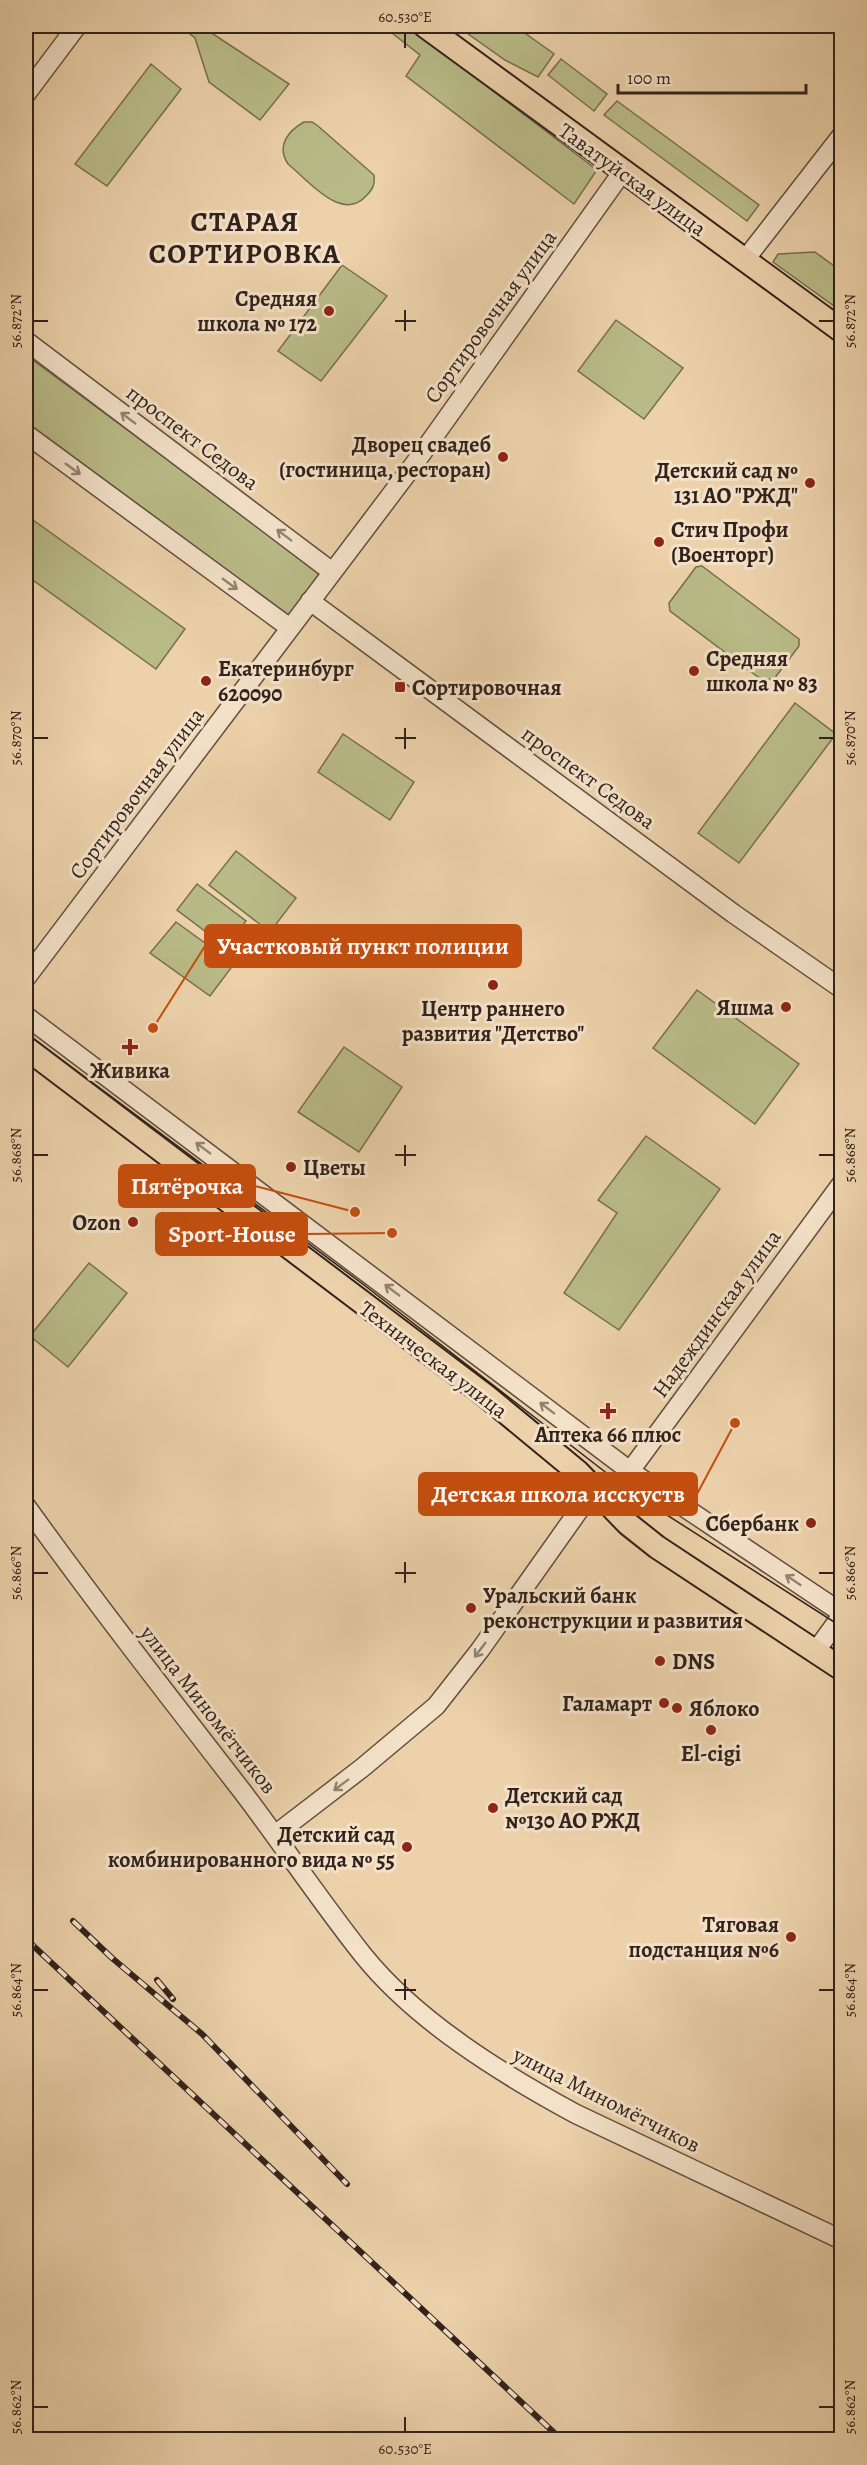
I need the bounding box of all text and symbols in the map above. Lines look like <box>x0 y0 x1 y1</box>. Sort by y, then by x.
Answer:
text: 60.530°E <box>378 7 432 27</box>
scale bar <box>618 57 806 95</box>
text: 100 m <box>627 66 671 90</box>
street label: Таватуйская улица <box>552 116 713 244</box>
district label: СТАРАЯ СОРТИРОВКА <box>149 203 341 273</box>
street label: Сортировочная улица <box>418 223 564 409</box>
place label: Средняя школа № 172 <box>197 284 317 339</box>
text: 56.872°N <box>6 294 26 348</box>
text: 56.872°N <box>840 294 860 348</box>
marker: Средняя школа № 172 <box>322 304 336 318</box>
street label: проспект Седова <box>120 378 265 498</box>
one-way arrow <box>121 412 137 425</box>
place label: Дворец свадеб (гостиница, ресторан) <box>279 430 491 485</box>
marker: Дворец свадеб (гостиница, ресторан) <box>496 450 510 464</box>
place label: Детский сад № 131 АО "РЖД" <box>655 456 798 511</box>
one-way arrow <box>64 463 80 475</box>
marker: Детский сад № 131 АО "РЖД" <box>803 476 817 490</box>
place label: Стич Профи (Военторг) <box>671 515 789 570</box>
one-way arrow <box>277 529 293 542</box>
marker: Стич Профи (Военторг) <box>652 535 666 549</box>
one-way arrow <box>221 578 237 590</box>
place label: Средняя школа № 83 <box>706 644 818 699</box>
place label: Екатеринбург 620090 <box>218 654 354 709</box>
marker: Средняя школа № 83 <box>687 664 701 678</box>
place label: Сортировочная <box>412 673 562 703</box>
marker: Екатеринбург 620090 <box>199 674 213 688</box>
marker: Сортировочная <box>393 680 407 694</box>
street label: Сортировочная улица <box>62 701 212 886</box>
text: 56.870°N <box>6 710 26 765</box>
text: 56.870°N <box>840 710 860 765</box>
street label: проспект Седова <box>515 719 662 837</box>
callout: Участковый пункт полиции <box>205 925 521 967</box>
text: Участковый пункт полиции <box>217 930 509 962</box>
marker: Центр раннего развития "Детство" <box>486 978 500 992</box>
place label: Яшма <box>717 993 775 1023</box>
place label: Центр раннего развития "Детство" <box>402 994 584 1049</box>
marker: Яшма <box>779 1000 793 1014</box>
marker: Живика <box>123 1040 137 1054</box>
place label: Живика <box>90 1056 171 1086</box>
text: 56.868°N <box>6 1127 26 1182</box>
text: 56.868°N <box>840 1127 860 1182</box>
one-way arrow <box>195 1141 211 1154</box>
place label: Цветы <box>303 1153 366 1183</box>
marker: Цветы <box>284 1160 298 1174</box>
callout: Пятёрочка <box>119 1165 255 1207</box>
text: Пятёрочка <box>131 1170 244 1202</box>
place label: Ozon <box>72 1208 121 1238</box>
callout: Sport-House <box>156 1213 307 1255</box>
marker: Ozon <box>126 1215 140 1229</box>
text: Sport-House <box>168 1218 296 1250</box>
street label: Надеждинская улица <box>645 1223 789 1404</box>
one-way arrow <box>384 1284 400 1297</box>
street label: Техническая улица <box>353 1294 515 1426</box>
one-way arrow <box>540 1402 556 1415</box>
marker: Аптека 66 плюс <box>601 1404 615 1418</box>
place label: Аптека 66 плюс <box>534 1420 681 1450</box>
callout: Детская школа исскуств <box>419 1473 697 1515</box>
text: Детская школа исскуств <box>431 1478 685 1510</box>
place label: Сбербанк <box>705 1509 799 1539</box>
marker: Сбербанк <box>804 1516 818 1530</box>
text: 56.866°N <box>6 1546 26 1600</box>
text: 56.866°N <box>840 1546 860 1600</box>
one-way arrow <box>785 1574 802 1586</box>
place label: Уральский банк реконструкции и развития <box>483 1581 743 1636</box>
marker: Уральский банк реконструкции и развития <box>464 1601 478 1615</box>
street label: улица Миномётчиков <box>132 1618 284 1800</box>
one-way arrow <box>474 1641 487 1657</box>
place label: DNS <box>672 1647 715 1677</box>
marker: DNS <box>653 1654 667 1668</box>
place label: Галамарт <box>562 1689 652 1719</box>
place label: Яблоко <box>689 1694 759 1724</box>
marker: Галамарт <box>657 1696 671 1710</box>
marker: Яблоко <box>670 1701 684 1715</box>
marker: El-cigi <box>704 1723 718 1737</box>
place label: El-cigi <box>681 1739 741 1769</box>
one-way arrow <box>333 1778 349 1791</box>
place label: Детский сад №130 АО РЖД <box>505 1781 640 1836</box>
marker: Детский сад №130 АО РЖД <box>486 1801 500 1815</box>
place label: Детский сад комбинированного вида № 55 <box>108 1820 395 1875</box>
marker: Детский сад комбинированного вида № 55 <box>400 1840 414 1854</box>
place label: Тяговая подстанция №6 <box>629 1910 779 1965</box>
marker: Тяговая подстанция №6 <box>784 1930 798 1944</box>
text: 56.864°N <box>6 1963 26 2017</box>
text: 56.864°N <box>840 1963 860 2017</box>
street label: улица Миномётчиков <box>507 2039 705 2160</box>
text: 56.862°N <box>6 2379 26 2434</box>
text: 56.862°N <box>840 2379 860 2434</box>
text: 60.530°E <box>378 2439 432 2459</box>

